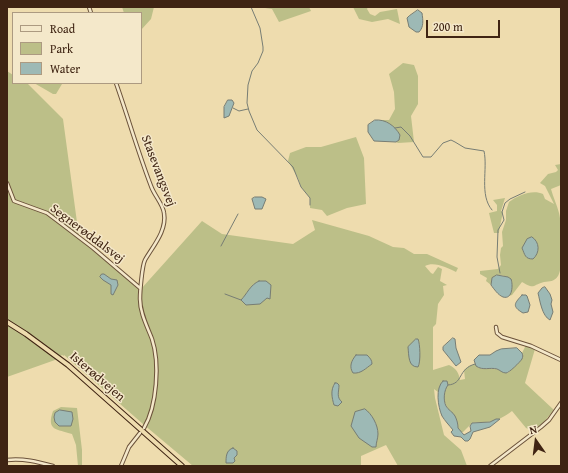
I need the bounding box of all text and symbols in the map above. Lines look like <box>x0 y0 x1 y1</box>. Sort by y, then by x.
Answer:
legend <box>12 12 142 84</box>
scale bar <box>428 12 502 38</box>
text: 200 m <box>433 18 463 35</box>
text: Road <box>50 20 75 37</box>
text: Park <box>50 40 73 57</box>
text: Water <box>50 60 80 77</box>
street label: Stasevangsvej <box>137 133 179 209</box>
street label: Segnerøddalsvej <box>47 201 127 267</box>
street label: Isterødvejen <box>66 349 128 405</box>
north arrow <box>516 421 556 461</box>
text: N <box>528 421 539 438</box>

